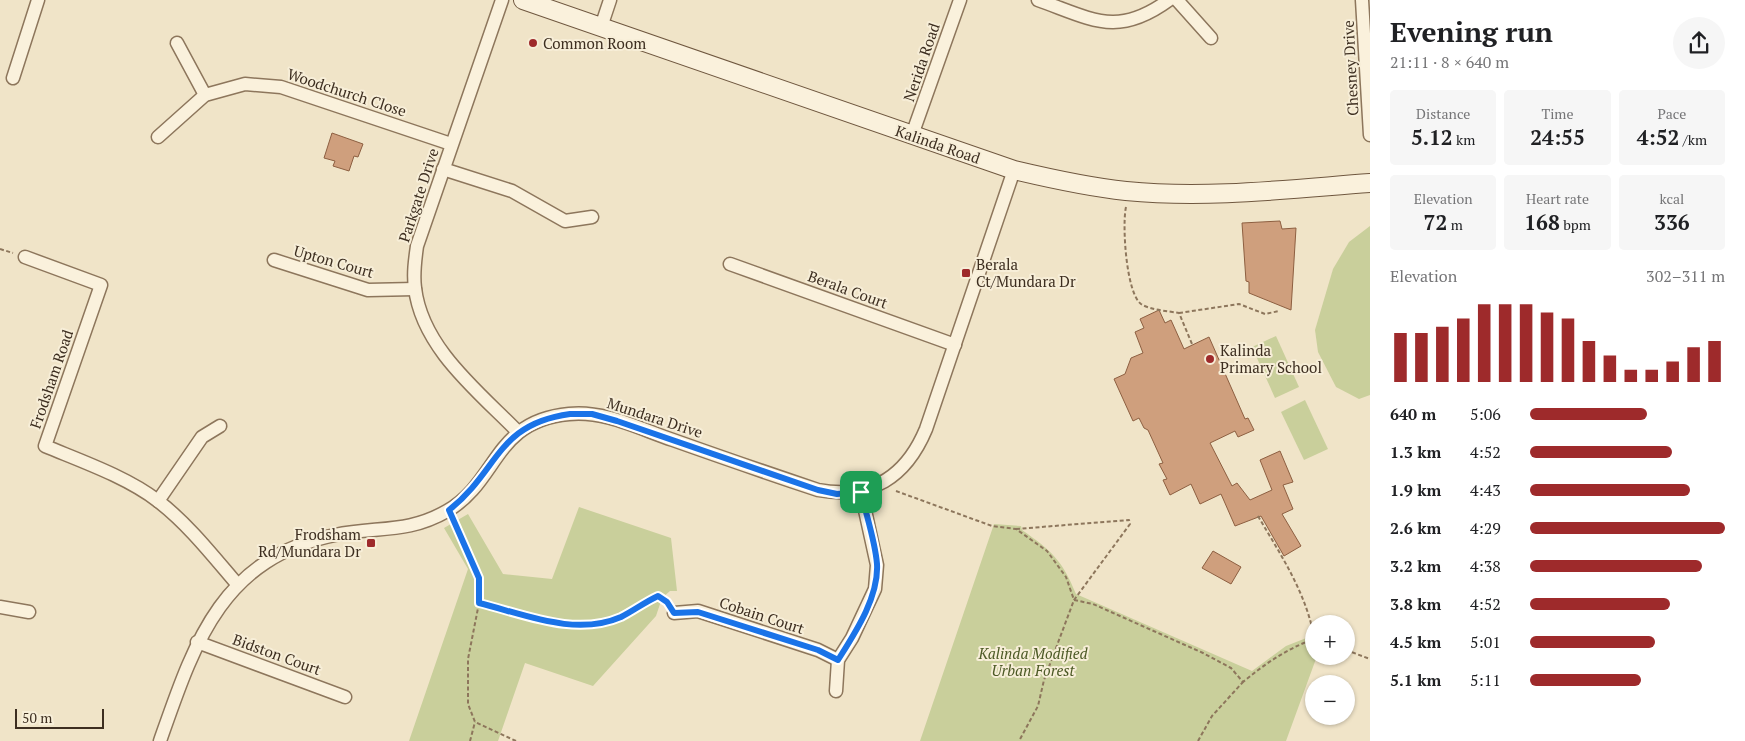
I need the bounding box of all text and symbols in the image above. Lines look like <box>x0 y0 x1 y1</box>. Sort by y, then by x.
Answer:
text: Evening run <box>1390 13 1553 50</box>
button: share <box>1673 17 1725 69</box>
street label: Nerida Road <box>898 20 944 104</box>
street label: Chesney Drive <box>1338 20 1362 116</box>
place label: Common Room <box>543 33 646 53</box>
marker: Common Room <box>527 37 539 49</box>
text: 21:11 · 8 × 640 m <box>1390 51 1509 73</box>
street label: Woodchurch Close <box>285 63 409 121</box>
text: Distance <box>1416 104 1470 123</box>
text: Time <box>1541 104 1574 123</box>
text: Pace <box>1657 104 1686 123</box>
street label: Kalinda Road <box>893 120 983 168</box>
text: 5.12 <box>1411 123 1453 151</box>
text: 24:55 <box>1530 123 1585 151</box>
text: 4:52 <box>1637 123 1679 151</box>
text: km <box>1453 130 1475 149</box>
text: /km <box>1679 130 1707 149</box>
street label: Parkgate Drive <box>393 145 443 245</box>
text: Elevation <box>1414 189 1473 208</box>
text: Heart rate <box>1526 189 1589 208</box>
text: kcal <box>1659 189 1684 208</box>
text: 72 <box>1424 208 1447 236</box>
text: 168 <box>1524 208 1560 236</box>
text: 336 <box>1654 208 1690 236</box>
text: m <box>1447 215 1463 234</box>
text: bpm <box>1560 215 1591 234</box>
street label: Upton Court <box>292 240 377 282</box>
place label: Berala Ct/Mundara Dr <box>976 254 1076 291</box>
street label: Berala Court <box>805 265 891 313</box>
text: Elevation <box>1390 265 1457 287</box>
text: 302–311 m <box>1646 265 1725 287</box>
marker: Berala Ct/Mundara Dr <box>960 267 972 279</box>
street label: Frodsham Road <box>25 327 77 431</box>
place label: Kalinda Primary School <box>1220 340 1322 377</box>
marker: Kalinda Primary School <box>1204 353 1216 365</box>
street label: Mundara Drive <box>605 392 705 442</box>
text: 640 m <box>1390 403 1436 425</box>
text: 5:06 <box>1470 403 1501 425</box>
text: 1.3 km <box>1390 441 1441 463</box>
text: 4:52 <box>1470 441 1501 463</box>
pin <box>840 471 882 513</box>
icon: arrive <box>847 478 875 506</box>
text: 1.9 km <box>1390 479 1441 501</box>
text: 4:43 <box>1470 479 1501 501</box>
text: 2.6 km <box>1390 517 1441 539</box>
text: 4:29 <box>1470 517 1501 539</box>
place label: Frodsham Rd/Mundara Dr <box>258 524 361 561</box>
marker: Frodsham Rd/Mundara Dr <box>365 537 377 549</box>
text: 3.2 km <box>1390 555 1441 577</box>
text: 4:38 <box>1470 555 1501 577</box>
street label: Cobain Court <box>717 592 807 638</box>
text: 3.8 km <box>1390 593 1441 615</box>
text: 4:52 <box>1470 593 1501 615</box>
map controls <box>1305 615 1355 725</box>
button: + <box>1305 615 1355 665</box>
street label: Bidston Court <box>230 629 324 679</box>
text: 4.5 km <box>1390 631 1441 653</box>
text: 5:01 <box>1470 631 1501 653</box>
park label: Kalinda Modified Urban Forest <box>978 643 1088 680</box>
text: 5.1 km <box>1390 669 1441 691</box>
text: 5:11 <box>1470 669 1501 691</box>
button: − <box>1305 675 1355 725</box>
scale bar <box>15 706 104 729</box>
text: 50 m <box>22 708 52 727</box>

